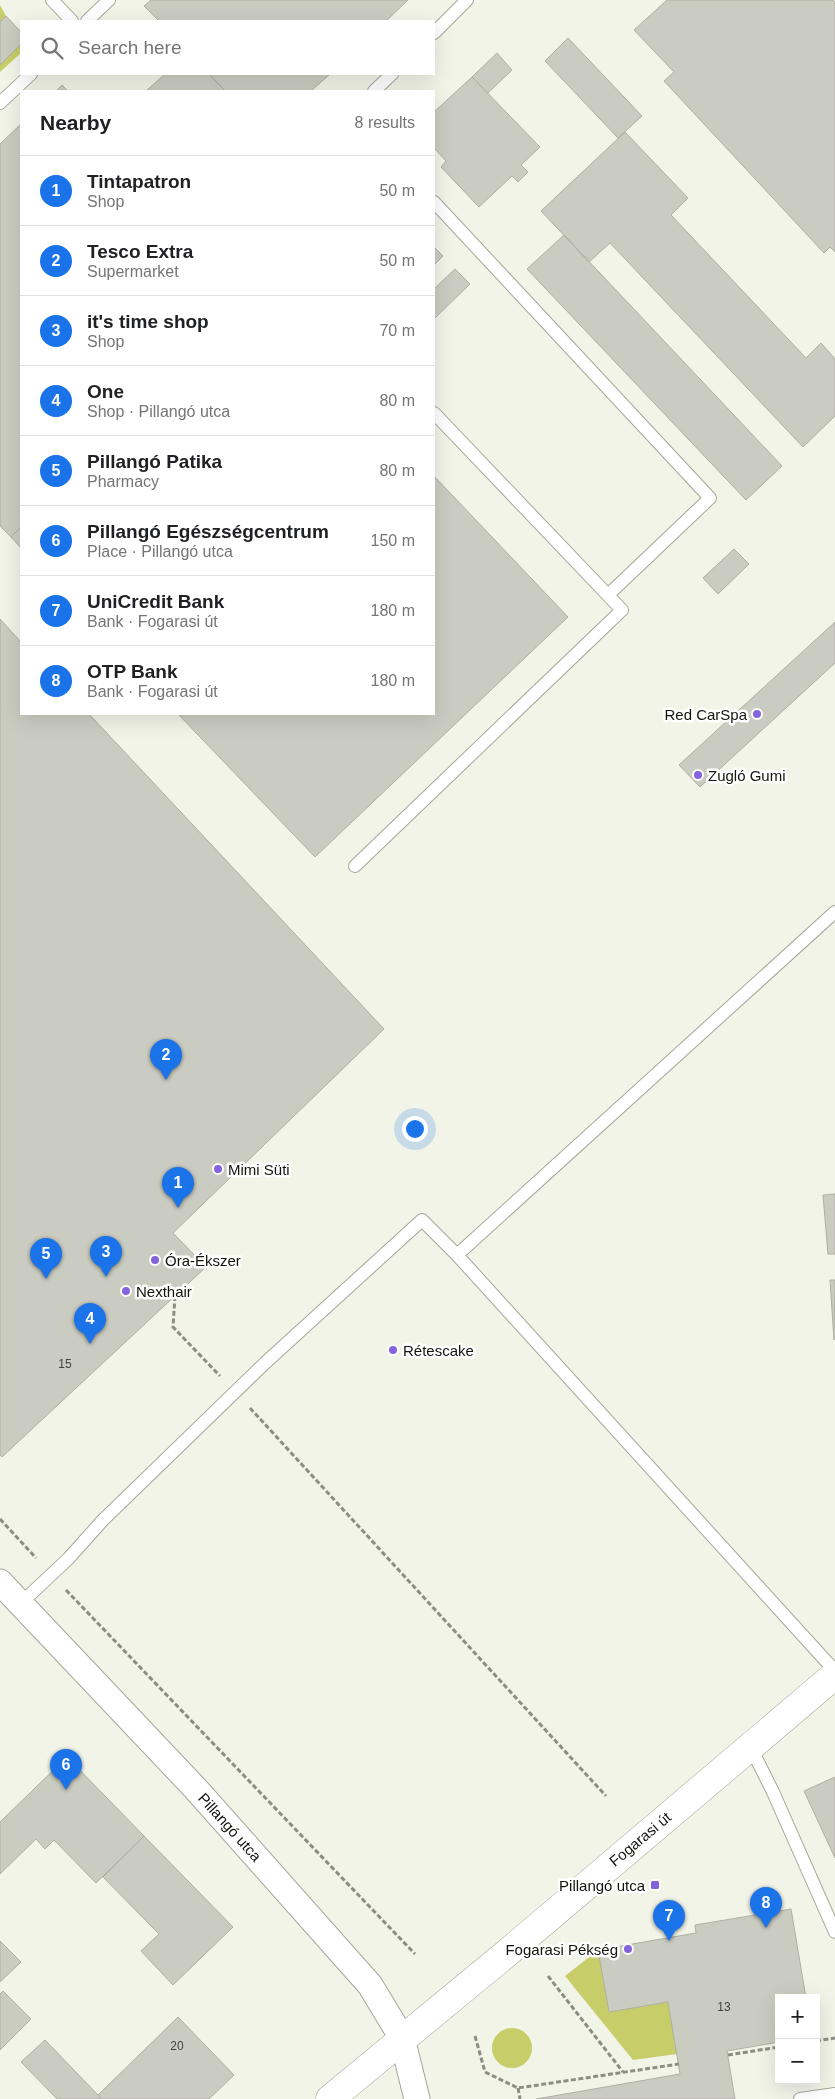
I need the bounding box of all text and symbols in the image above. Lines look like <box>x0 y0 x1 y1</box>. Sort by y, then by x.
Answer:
search box <box>20 20 435 75</box>
icon: search <box>38 34 66 62</box>
text: Search here <box>78 37 182 58</box>
text: Nearby <box>40 111 111 134</box>
text: 8 results <box>355 114 415 131</box>
text: Tintapatron <box>87 171 191 192</box>
text: 1 <box>52 182 60 199</box>
text: 50 m <box>379 182 415 199</box>
text: Shop <box>87 193 124 210</box>
text: Tesco Extra <box>87 241 193 262</box>
text: 2 <box>52 252 60 269</box>
text: 50 m <box>379 252 415 269</box>
text: Supermarket <box>87 263 179 280</box>
text: it's time shop <box>87 311 209 332</box>
text: 3 <box>52 322 60 339</box>
text: 70 m <box>379 322 415 339</box>
text: Shop <box>87 333 124 350</box>
text: One <box>87 381 124 402</box>
text: 4 <box>52 392 60 409</box>
text: 80 m <box>379 392 415 409</box>
text: Shop · Pillangó utca <box>87 403 230 420</box>
text: Pillangó Patika <box>87 451 222 472</box>
text: 5 <box>52 462 60 479</box>
text: 80 m <box>379 462 415 479</box>
text: Pharmacy <box>87 473 159 490</box>
text: Pillangó Egészségcentrum <box>87 521 329 542</box>
text: 6 <box>52 532 60 549</box>
text: 150 m <box>371 532 415 549</box>
text: Place · Pillangó utca <box>87 543 233 560</box>
text: UniCredit Bank <box>87 591 224 612</box>
text: 7 <box>52 602 60 619</box>
text: 180 m <box>371 602 415 619</box>
text: Bank · Fogarasi út <box>87 613 218 630</box>
text: OTP Bank <box>87 661 177 682</box>
text: 8 <box>52 672 60 689</box>
text: 180 m <box>371 672 415 689</box>
text: Bank · Fogarasi út <box>87 683 218 700</box>
place label: Red CarSpa <box>664 706 748 723</box>
marker: Red CarSpa <box>751 708 763 720</box>
place label: Zugló Gumi <box>708 767 786 784</box>
marker: Zugló Gumi <box>692 769 704 781</box>
pin: 2 <box>150 1039 182 1080</box>
your location <box>402 1116 428 1142</box>
place label: Mimi Süti <box>228 1161 290 1178</box>
marker: Mimi Süti <box>212 1163 224 1175</box>
pin: 1 <box>162 1167 194 1208</box>
pin: 3 <box>90 1236 122 1277</box>
pin: 5 <box>30 1238 62 1279</box>
place label: Óra-Ékszer <box>165 1252 241 1269</box>
marker: Óra-Ékszer <box>149 1254 161 1266</box>
place label: Nexthair <box>136 1283 192 1300</box>
marker: Nexthair <box>120 1285 132 1297</box>
pin: 4 <box>74 1303 106 1344</box>
place label: Rétescake <box>403 1342 474 1359</box>
marker: Rétescake <box>387 1344 399 1356</box>
house number: 15 <box>58 1357 72 1371</box>
pin: 6 <box>50 1749 82 1790</box>
street label: Pillangó utca <box>195 1789 265 1865</box>
street label: Fogarasi út <box>606 1808 675 1870</box>
place label: Pillangó utca <box>559 1877 646 1894</box>
marker: Pillangó utca <box>649 1879 661 1891</box>
pin: 8 <box>750 1887 782 1928</box>
pin: 7 <box>653 1900 685 1941</box>
place label: Fogarasi Pékség <box>505 1941 618 1958</box>
marker: Fogarasi Pékség <box>622 1943 634 1955</box>
map controls <box>775 1994 820 2084</box>
button: + <box>775 1994 820 2039</box>
house number: 13 <box>717 2000 731 2014</box>
house number: 20 <box>170 2039 184 2053</box>
button: − <box>775 2039 820 2084</box>

